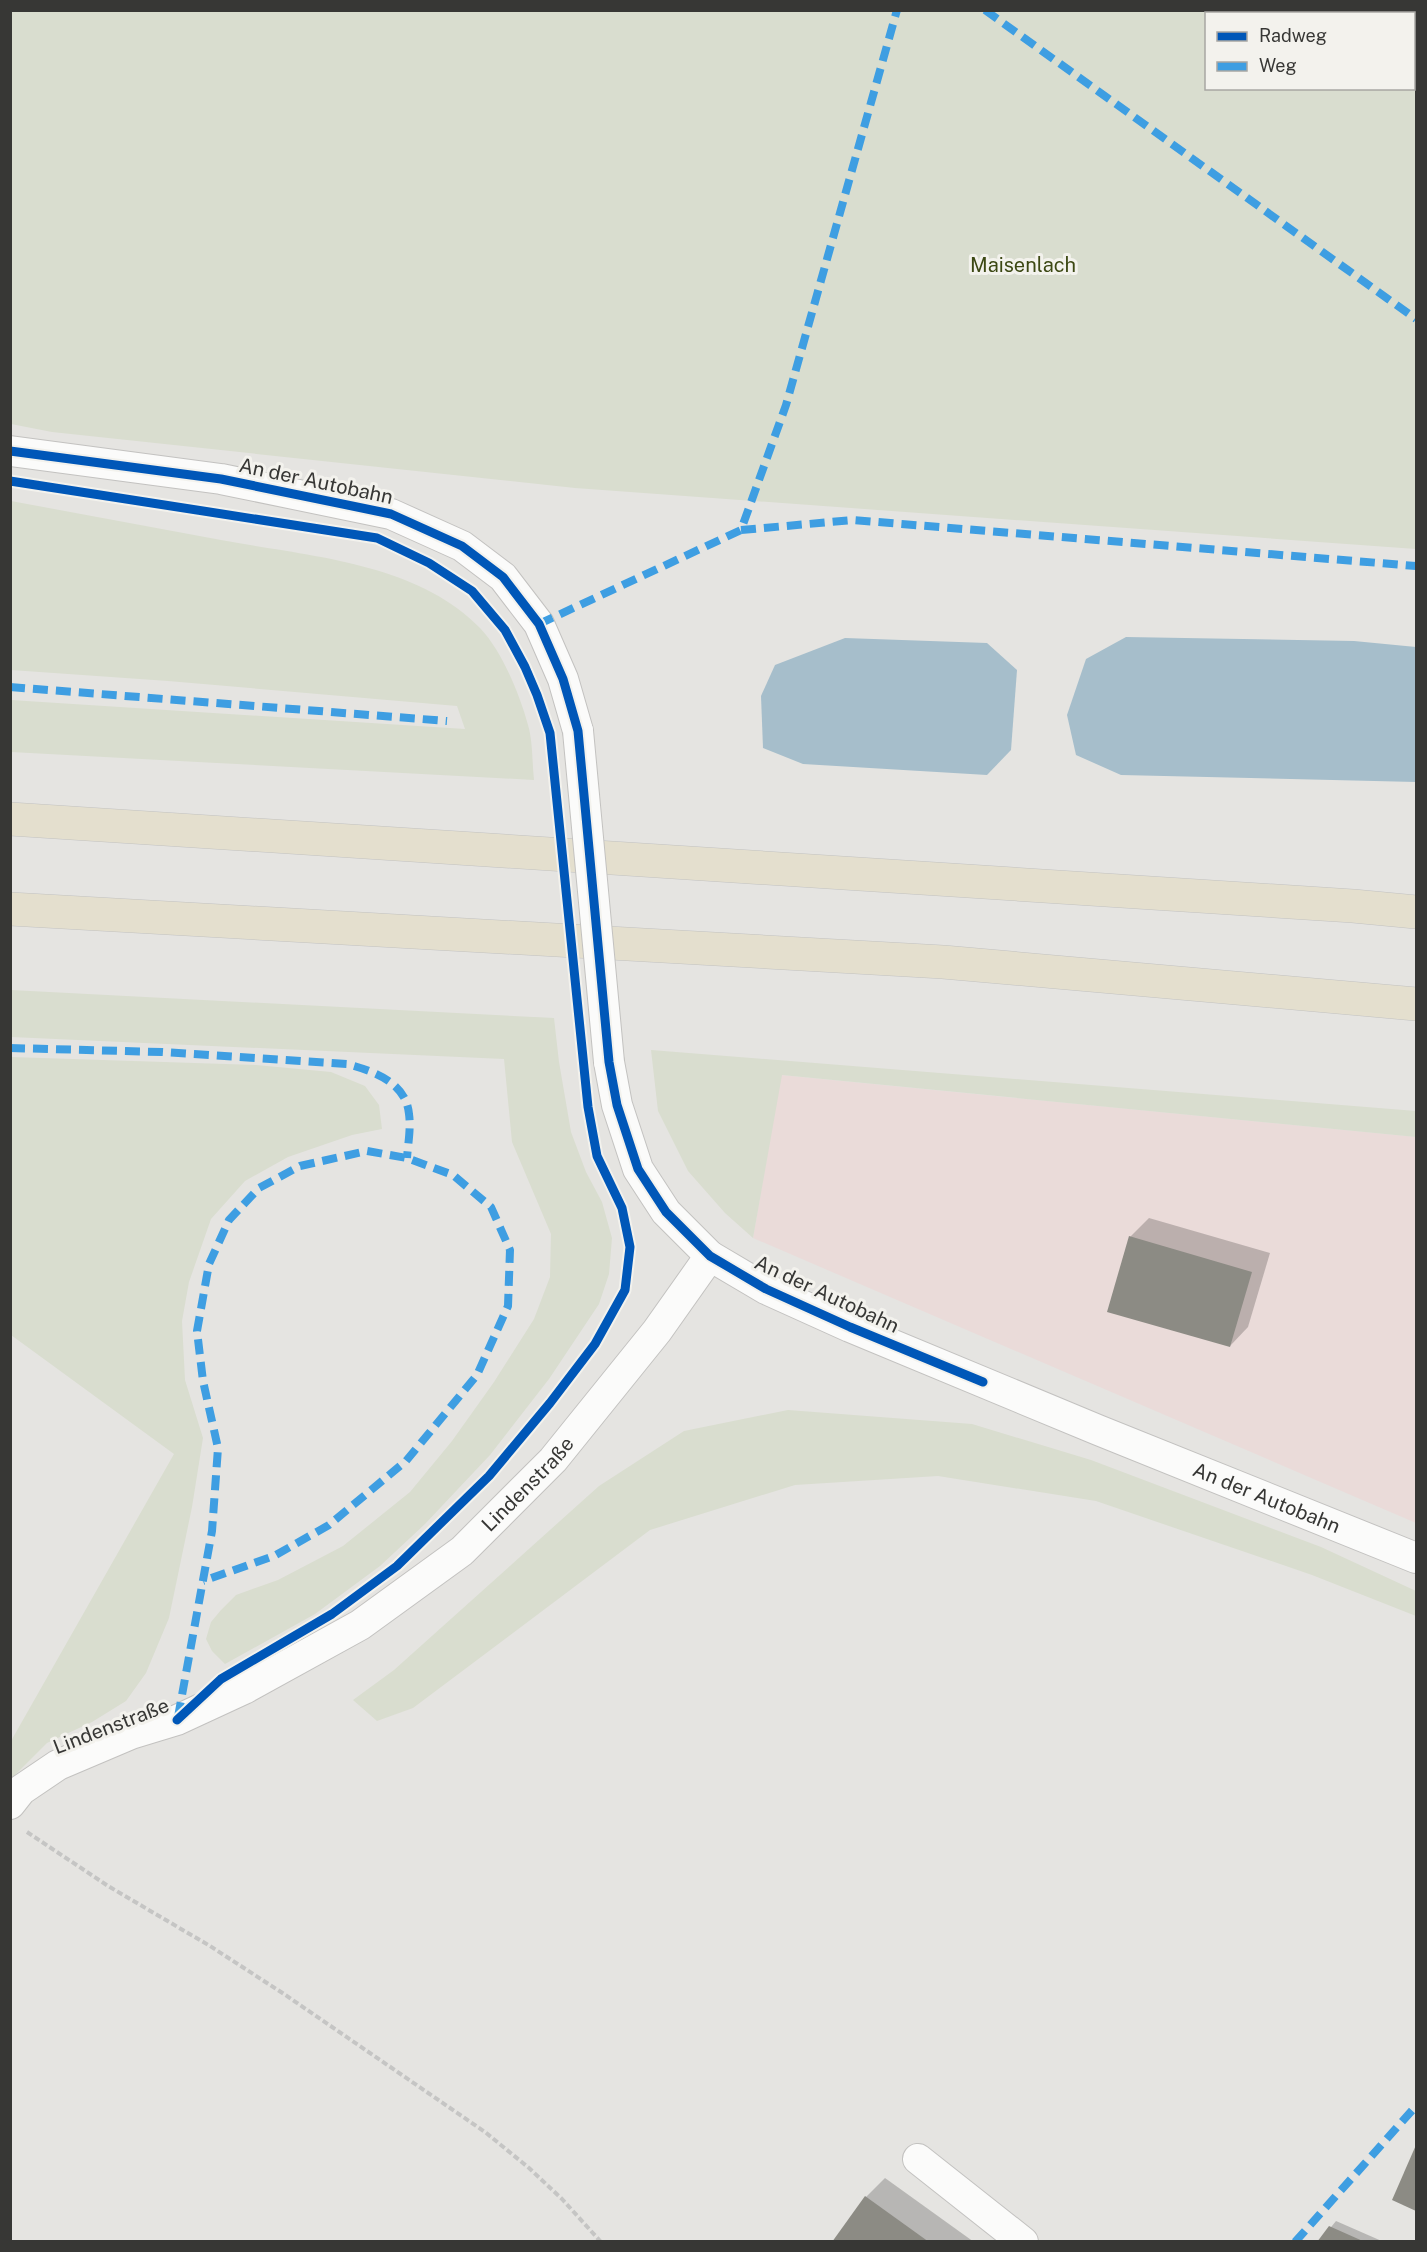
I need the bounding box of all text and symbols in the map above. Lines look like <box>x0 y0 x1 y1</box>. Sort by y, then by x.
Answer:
legend <box>1205 12 1415 90</box>
text: Radweg <box>1259 25 1327 46</box>
text: Weg <box>1259 55 1297 76</box>
park label: Maisenlach <box>970 253 1076 277</box>
street label: An der Autobahn <box>237 453 395 509</box>
street label: An der Autobahn <box>751 1250 903 1338</box>
street label: Lindenstraße <box>477 1432 579 1536</box>
street label: An der Autobahn <box>1189 1457 1344 1538</box>
street label: Lindenstraße <box>50 1693 172 1759</box>

